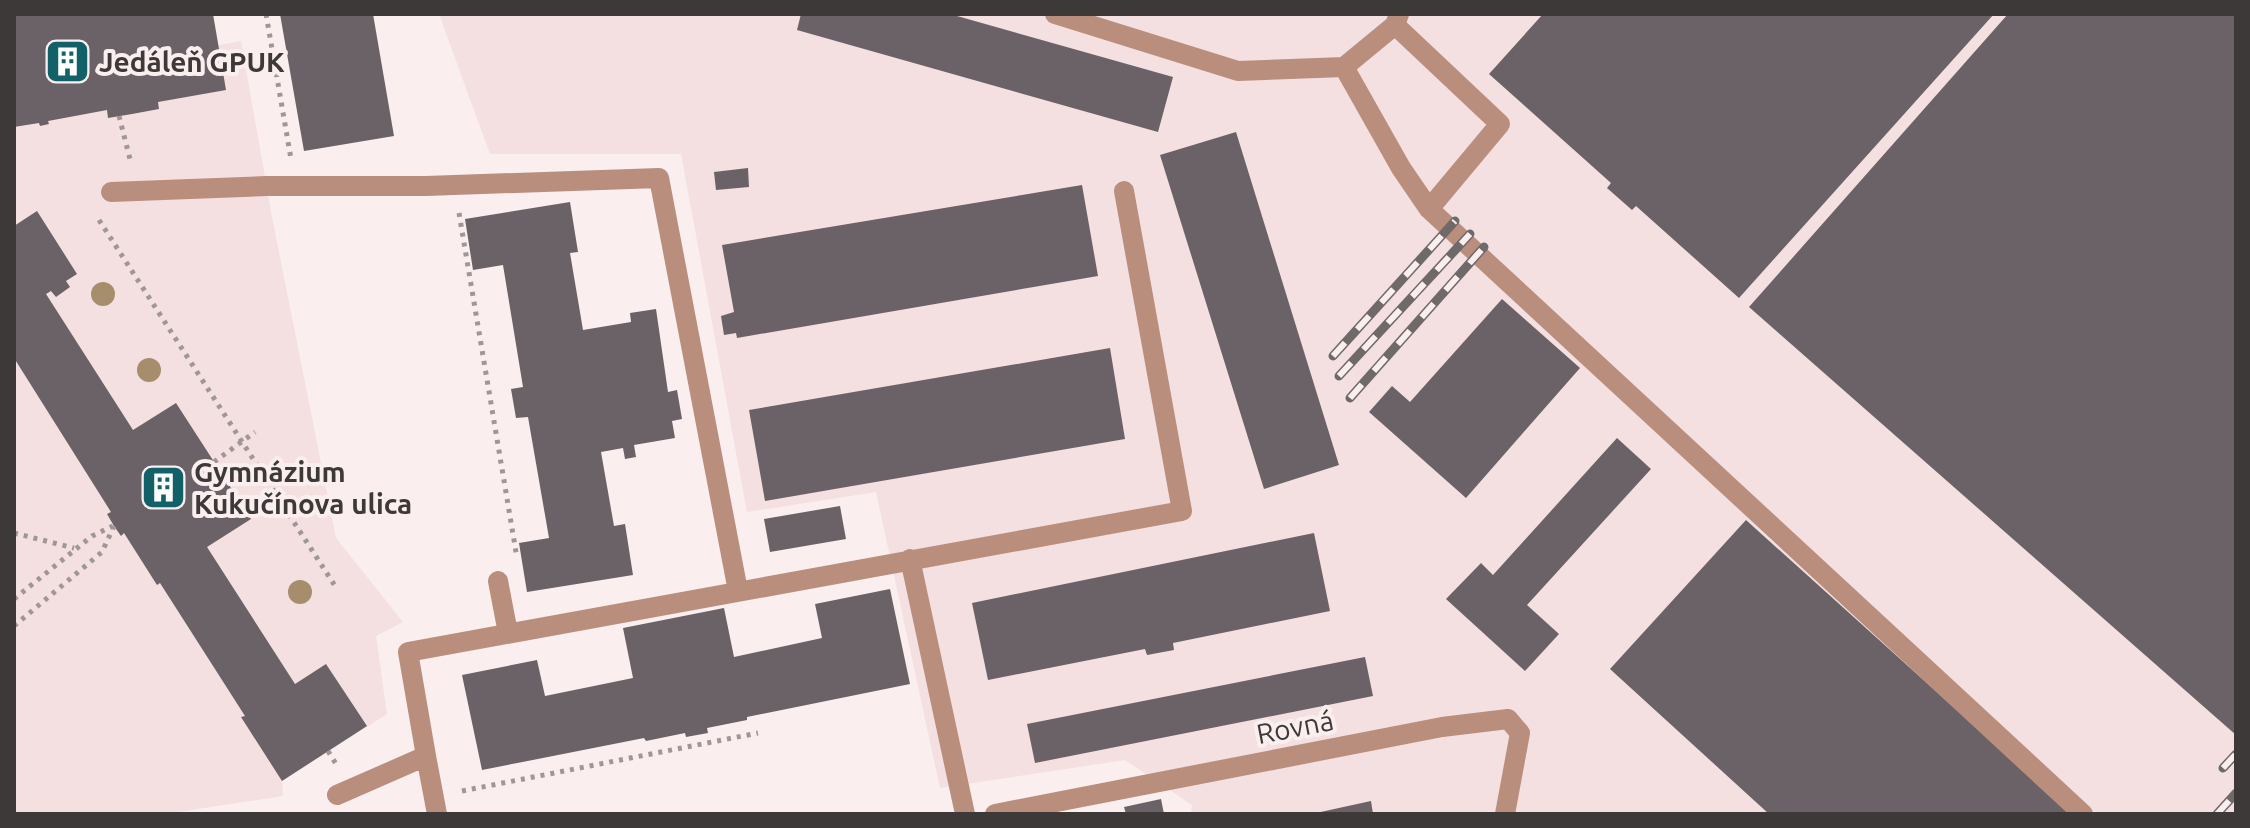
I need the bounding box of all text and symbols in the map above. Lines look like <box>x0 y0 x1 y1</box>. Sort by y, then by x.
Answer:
building icon: Jedáleň GPUK <box>44 38 92 86</box>
place label: Jedáleň GPUK <box>99 46 285 77</box>
place label: Gymnázium Kukučínova ulica <box>194 456 412 519</box>
building icon: Gymnázium Kukučínova ulica <box>139 464 187 512</box>
street label: Rovná <box>1254 704 1336 749</box>

